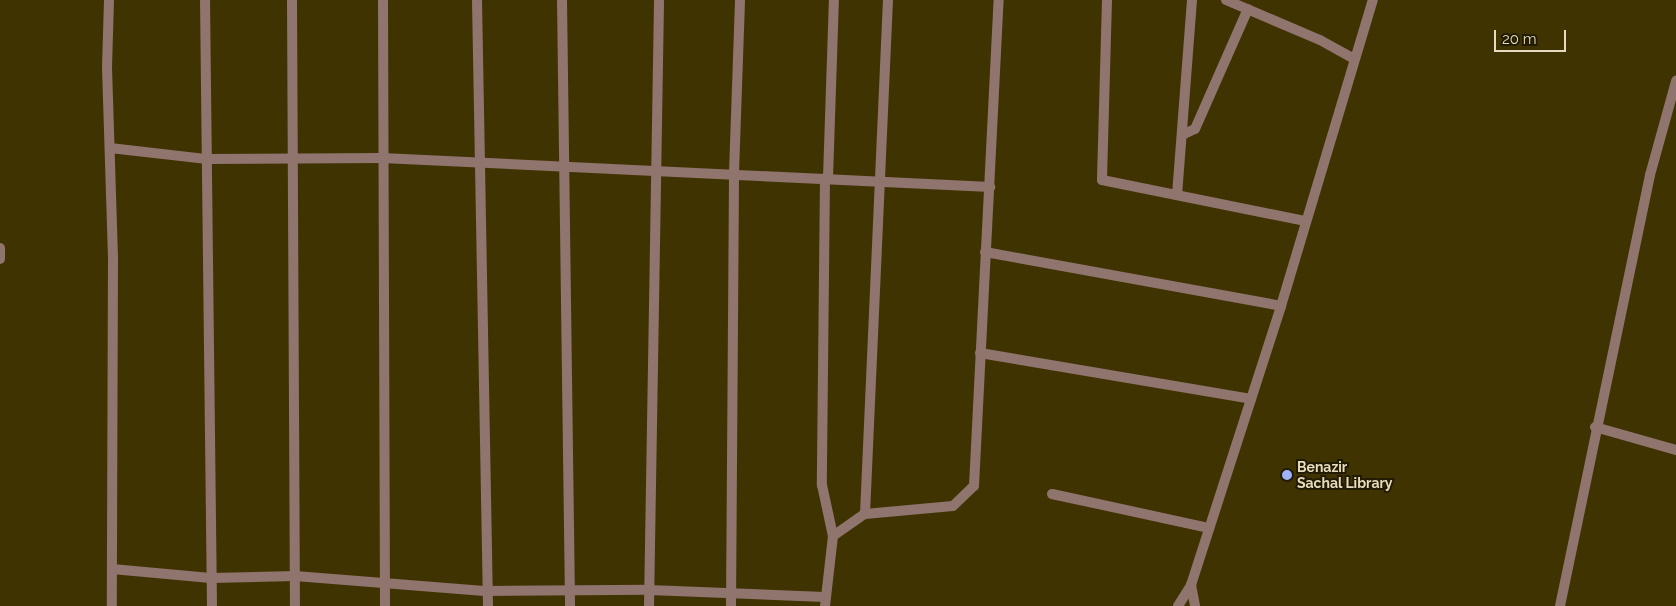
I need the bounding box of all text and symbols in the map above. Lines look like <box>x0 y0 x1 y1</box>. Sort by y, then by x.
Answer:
scale bar <box>1496 20 1568 52</box>
text: 20 m <box>1502 30 1537 48</box>
place label: Benazir Sachal Library <box>1297 459 1393 492</box>
marker: Benazir Sachal Library <box>1281 469 1293 481</box>

